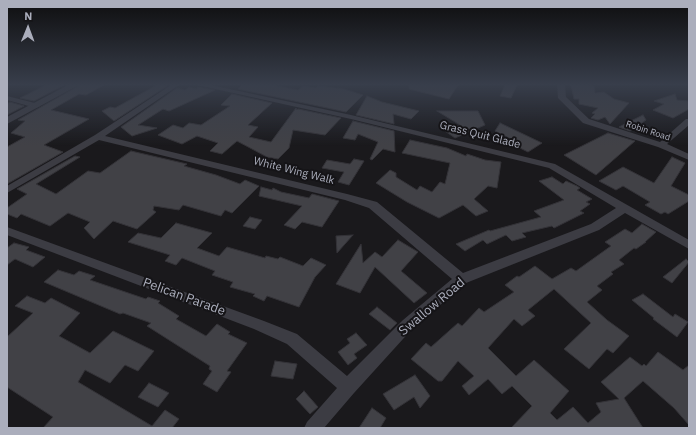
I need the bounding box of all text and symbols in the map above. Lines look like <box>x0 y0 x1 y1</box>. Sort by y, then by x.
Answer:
north arrow <box>8 8 48 48</box>
text: N <box>24 9 32 23</box>
street label: Grass Quit Glade <box>438 119 522 151</box>
street label: Robin Road <box>624 119 672 143</box>
street label: White Wing Walk <box>252 155 336 187</box>
street label: Pelican Parade <box>141 275 227 319</box>
street label: Swallow Road <box>396 275 468 339</box>

